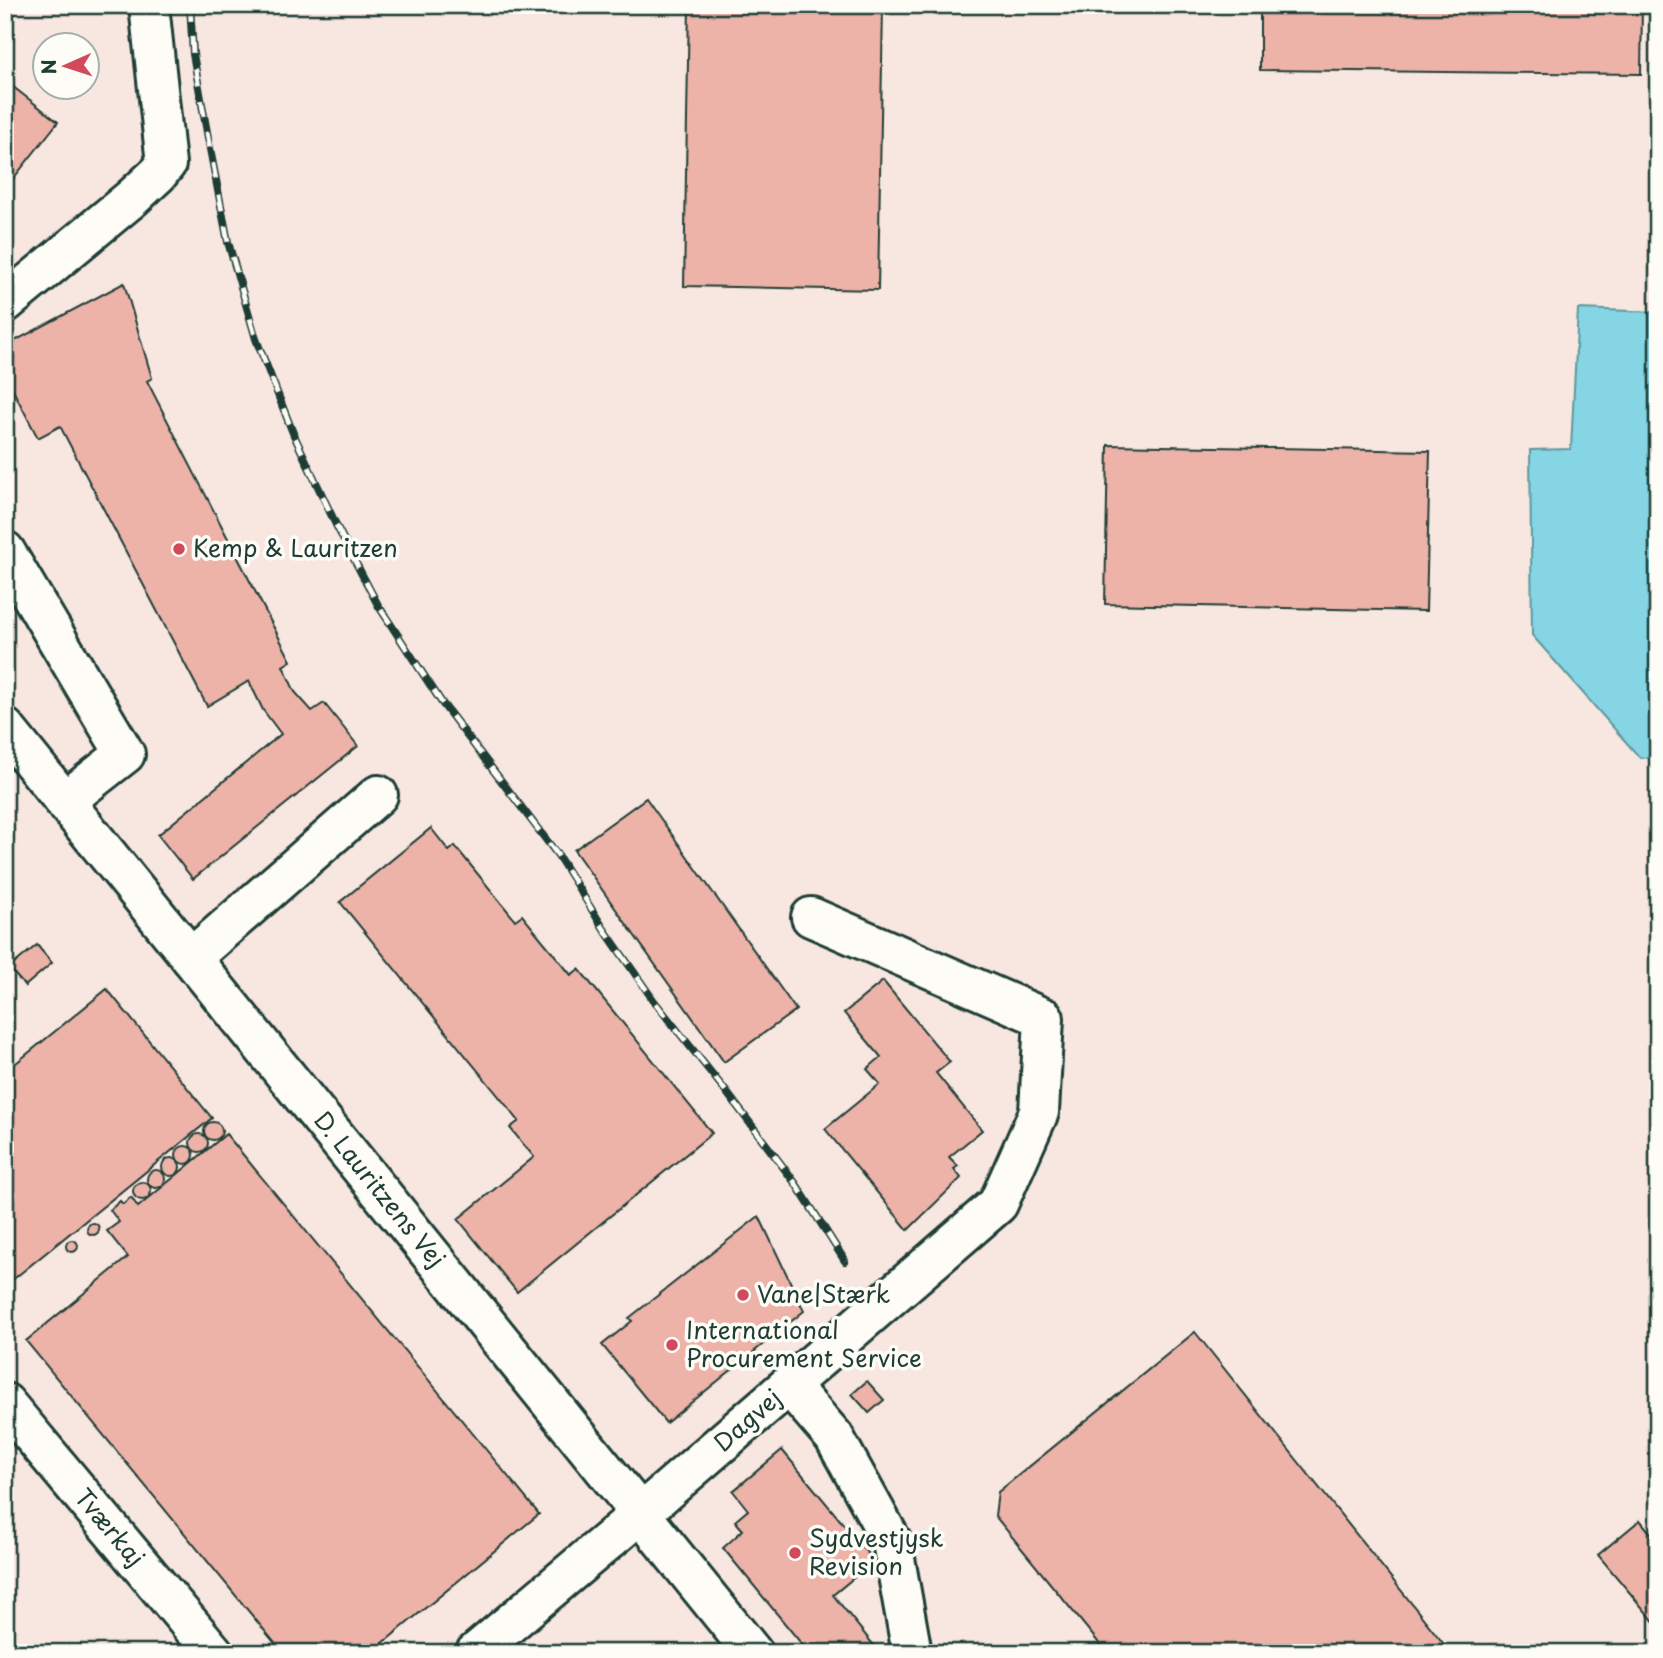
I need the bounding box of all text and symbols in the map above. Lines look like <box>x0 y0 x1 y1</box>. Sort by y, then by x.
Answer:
north arrow <box>32 32 102 102</box>
text: N <box>34 59 62 75</box>
place label: Kemp & Lauritzen <box>193 529 398 565</box>
marker: Kemp & Lauritzen <box>171 541 187 557</box>
street label: D. Lauritzens Vej <box>306 1103 455 1274</box>
place label: Vane|Stærk <box>757 1275 891 1311</box>
marker: Vane|Stærk <box>735 1287 751 1303</box>
place label: International Procurement Service <box>686 1311 922 1375</box>
marker: International Procurement Service <box>664 1337 680 1353</box>
street label: Dagvej <box>705 1380 789 1459</box>
street label: Tværkaj <box>67 1480 154 1574</box>
place label: Sydvestjysk Revision <box>809 1519 944 1583</box>
marker: Sydvestjysk Revision <box>787 1545 803 1561</box>

